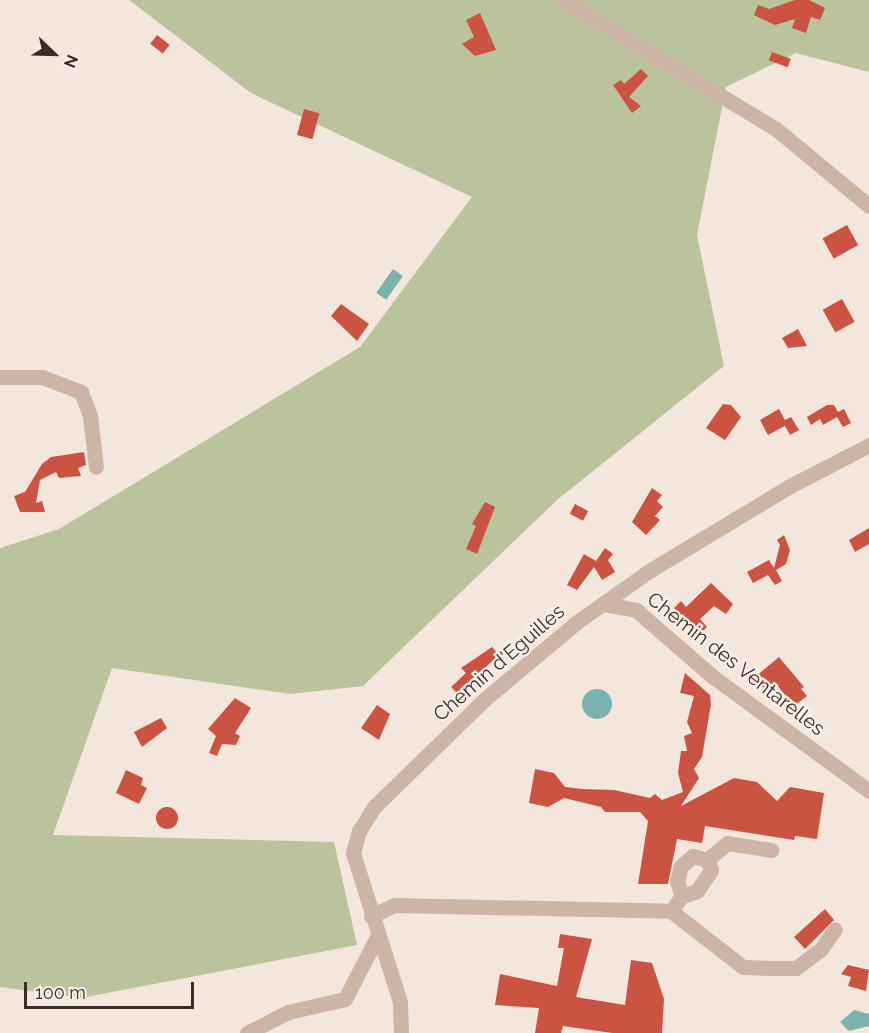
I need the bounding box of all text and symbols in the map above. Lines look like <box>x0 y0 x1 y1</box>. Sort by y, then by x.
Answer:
north arrow <box>24 24 84 84</box>
text: N <box>60 52 82 71</box>
street label: Chemin des Ventarelles <box>642 587 830 741</box>
street label: Chemin d'Eguilles <box>429 600 569 726</box>
scale bar <box>27 970 196 1008</box>
text: 100 m <box>35 982 86 1003</box>

